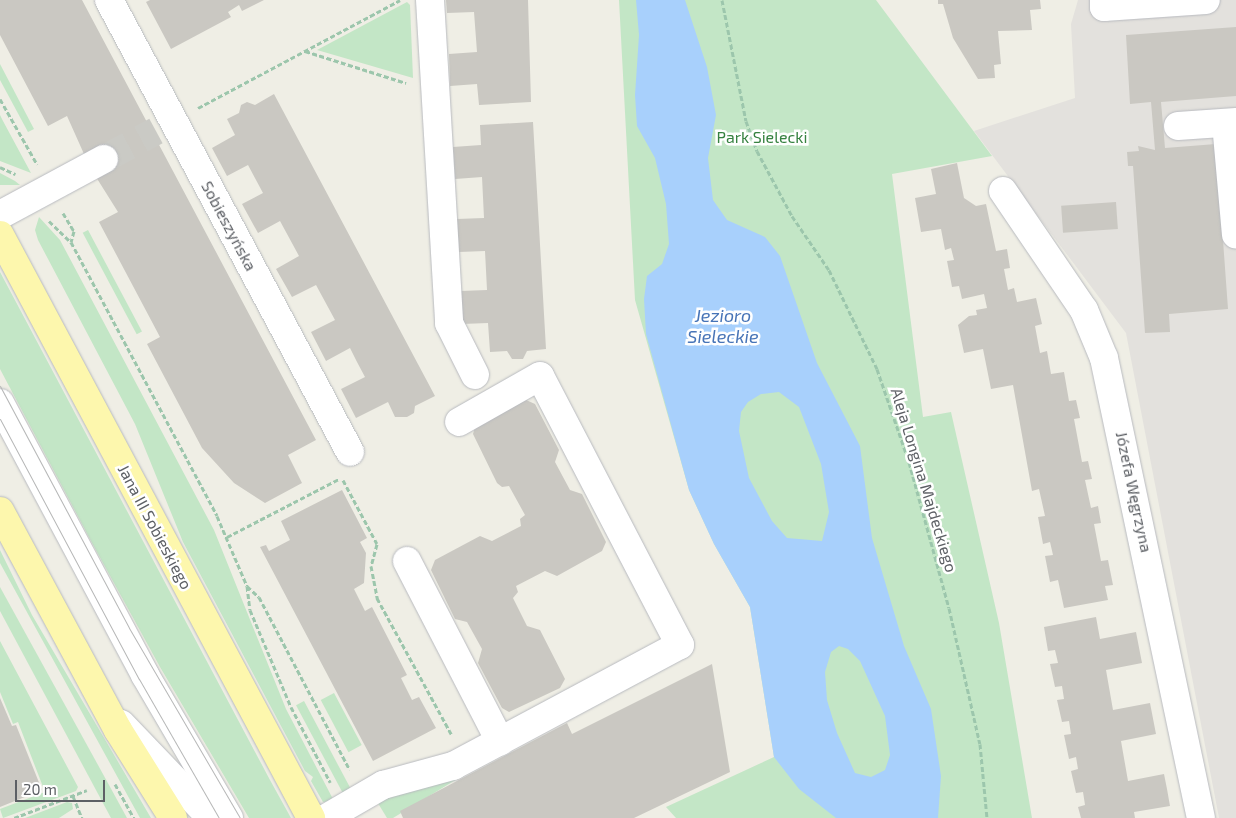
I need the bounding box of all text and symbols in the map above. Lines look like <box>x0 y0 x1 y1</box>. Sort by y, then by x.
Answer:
park label: Park Sielecki <box>716 127 808 147</box>
street label: Sobieszyńska <box>197 178 261 274</box>
water label: Jezioro Sieleckie <box>687 305 759 348</box>
street label: Aleja Longina Majdeckiego <box>887 385 961 575</box>
street label: Józefa Węgrzyna <box>1112 430 1156 554</box>
street label: Jana III Sobieskiego <box>114 461 196 593</box>
scale bar <box>18 770 108 802</box>
text: 20 m <box>23 780 57 798</box>

